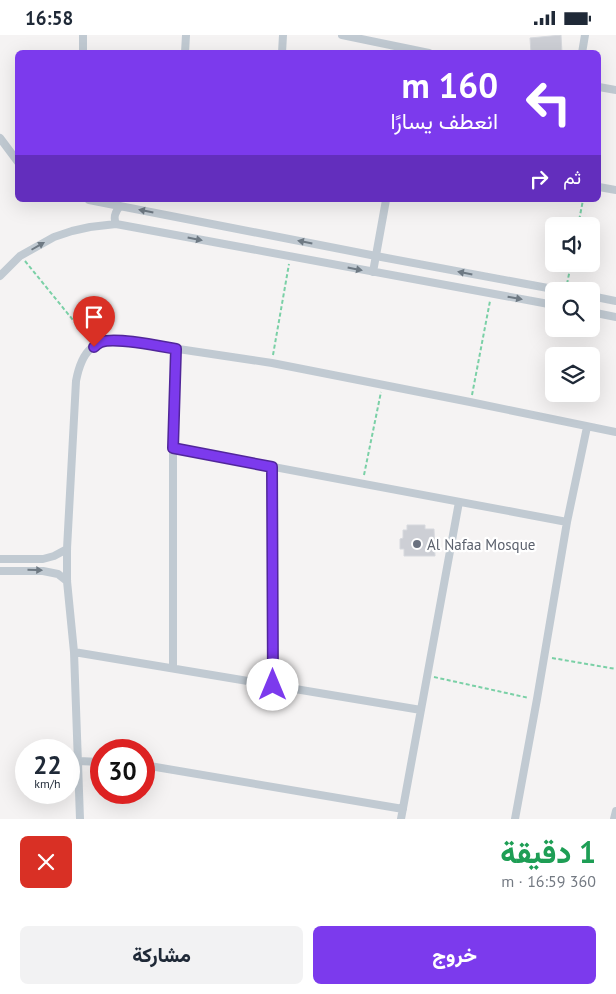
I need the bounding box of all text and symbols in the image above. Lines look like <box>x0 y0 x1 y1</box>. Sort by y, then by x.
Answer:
text: 16:58 <box>25 6 73 30</box>
text: 160 m <box>401 62 498 108</box>
icon: left <box>516 70 581 135</box>
text: انعطف يسارًا <box>391 107 498 135</box>
icon: right <box>525 165 553 193</box>
text: ثم <box>563 165 581 189</box>
one-way arrow <box>138 207 153 215</box>
map controls <box>545 217 600 402</box>
button: sound <box>545 217 600 272</box>
one-way arrow <box>188 235 203 243</box>
one-way arrow <box>297 238 313 246</box>
one-way arrow <box>31 242 45 250</box>
one-way arrow <box>347 265 363 273</box>
one-way arrow <box>456 268 472 276</box>
button: search <box>545 282 600 337</box>
one-way arrow <box>507 295 523 303</box>
pin <box>73 296 115 347</box>
icon: arrive <box>80 303 108 331</box>
button: layers <box>545 347 600 402</box>
place label: Al Nafaa Mosque <box>427 535 535 554</box>
marker: Al Nafaa Mosque <box>411 538 423 550</box>
one-way arrow <box>27 567 43 575</box>
position arrow <box>246 658 298 710</box>
speed limit sign: 30 <box>90 739 155 804</box>
text: 22 <box>33 749 62 781</box>
text: km/h <box>34 776 61 791</box>
text: 1 دقيقة <box>500 832 596 871</box>
button: close <box>20 836 72 888</box>
text: 360 m · 16:59 <box>501 871 596 891</box>
button: مشاركة <box>20 926 303 984</box>
button: خروج <box>313 926 596 984</box>

